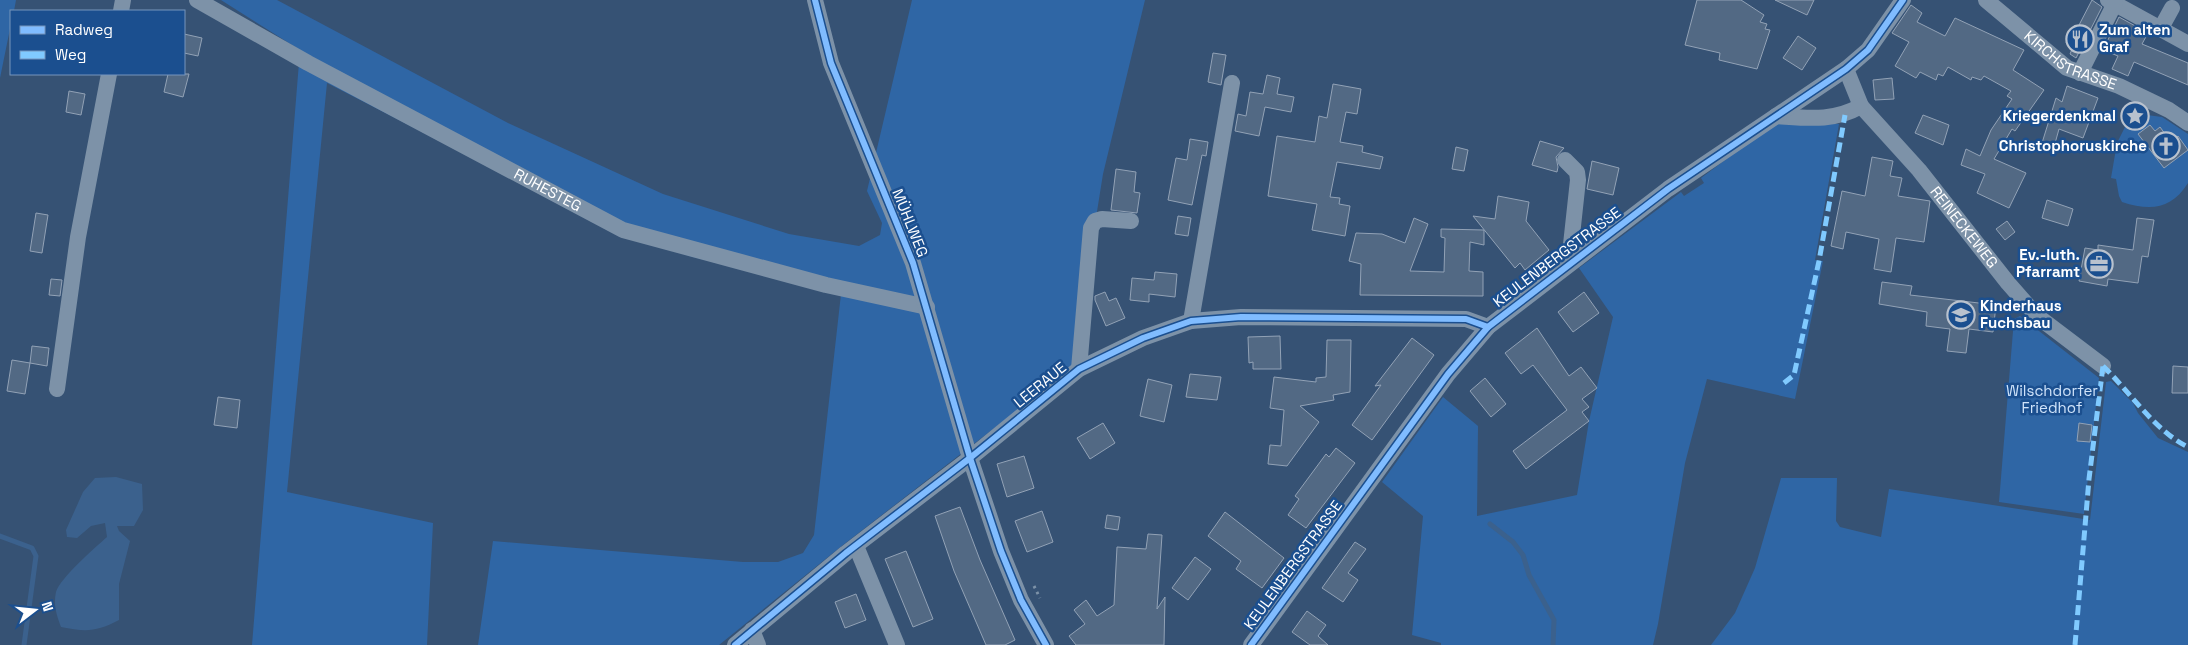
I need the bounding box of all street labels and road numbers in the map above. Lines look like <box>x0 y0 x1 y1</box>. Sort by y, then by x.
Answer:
street label: KIRCHSTRASSE <box>2020 26 2119 93</box>
street label: RUHESTEG <box>511 164 585 215</box>
street label: REINECKEWEG <box>1926 182 2002 271</box>
street label: MÜHLWEG <box>888 186 933 260</box>
street label: KEULENBERGSTRASSE <box>1489 202 1624 311</box>
street label: LEERAUE <box>1010 358 1070 412</box>
street label: KEULENBERGSTRASSE <box>1239 496 1346 633</box>

